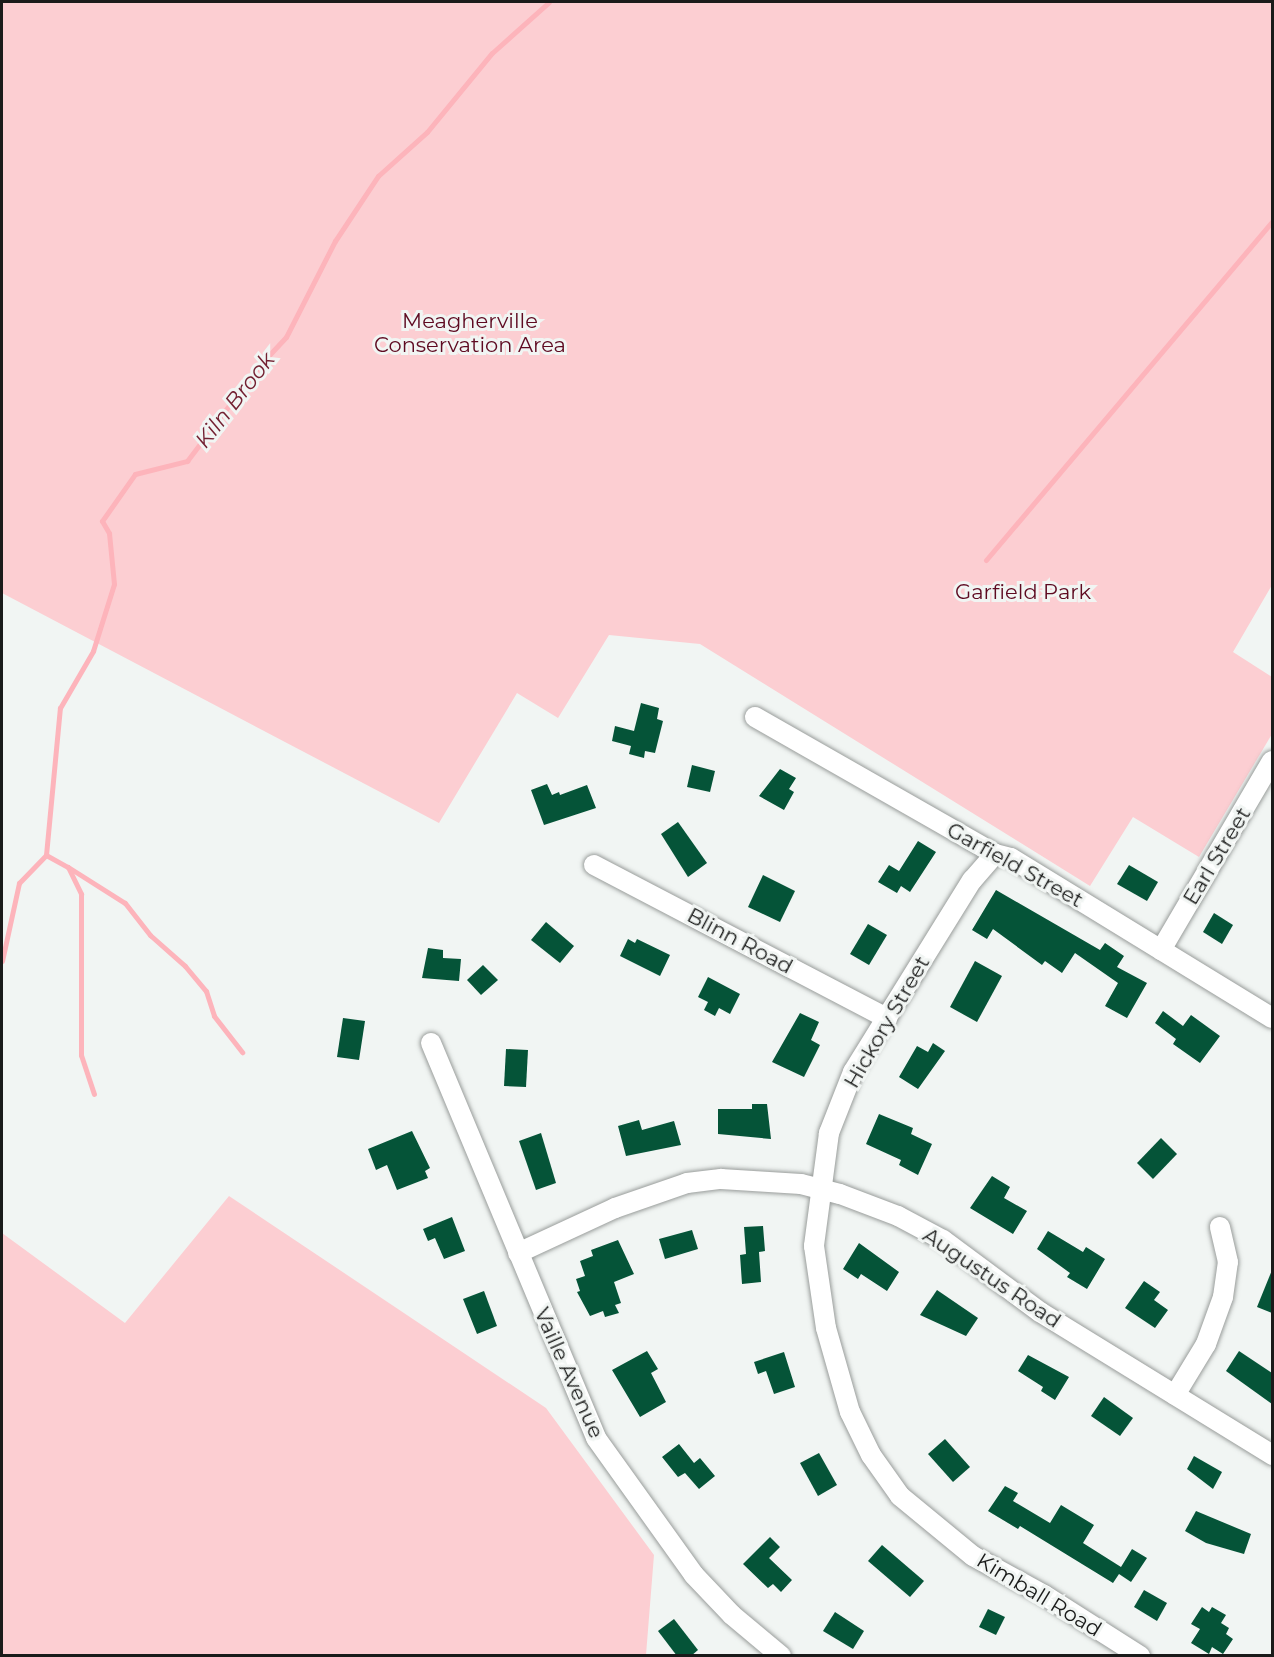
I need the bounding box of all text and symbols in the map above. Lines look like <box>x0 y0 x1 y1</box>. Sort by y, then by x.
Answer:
park label: Meagherville Conservation Area <box>374 308 566 358</box>
water label: Kiln Brook <box>190 347 280 453</box>
park label: Garfield Park <box>955 579 1091 605</box>
street label: Earl Street <box>1178 803 1256 909</box>
street label: Garfield Street <box>943 817 1087 913</box>
street label: Blinn Road <box>683 903 797 979</box>
street label: Hickory Street <box>839 951 935 1093</box>
street label: Augustus Road <box>918 1223 1066 1333</box>
street label: Vaille Avenue <box>529 1304 609 1442</box>
street label: Kimball Road <box>972 1548 1106 1642</box>

